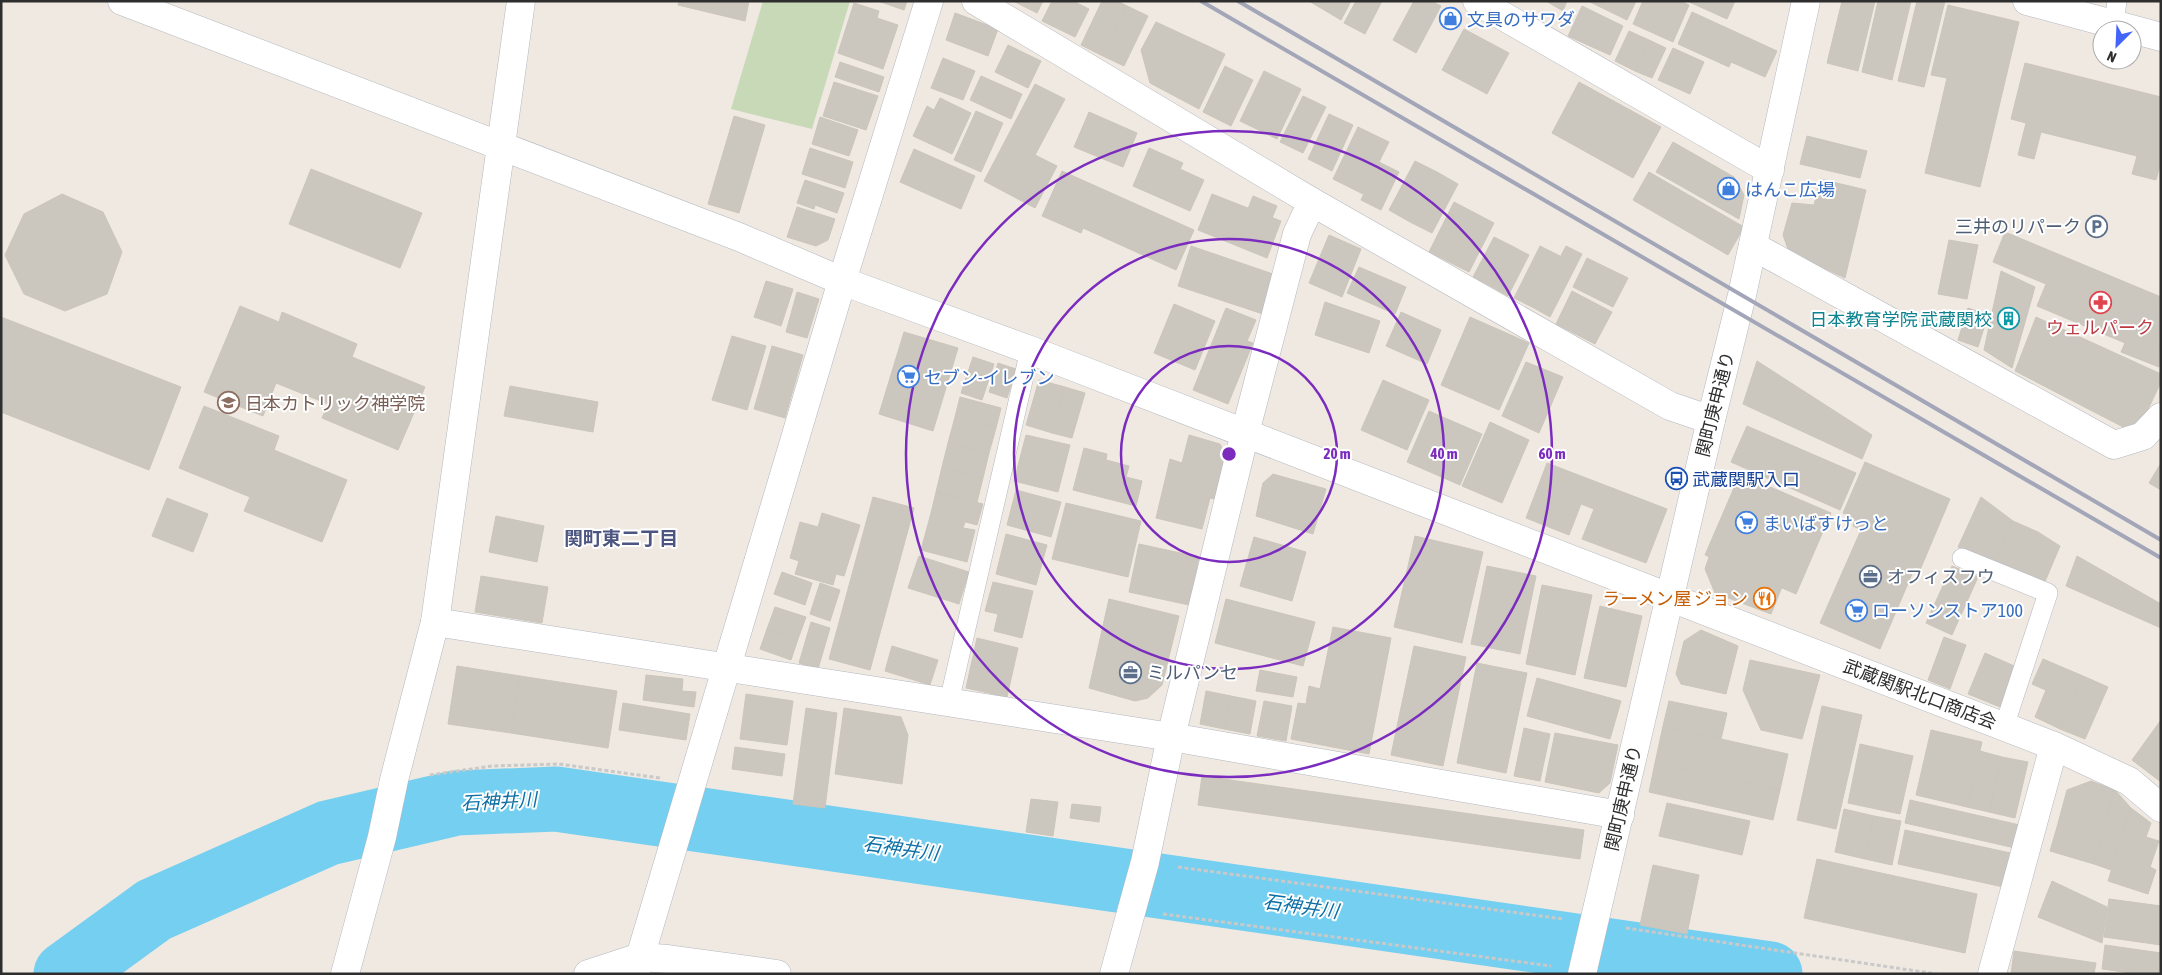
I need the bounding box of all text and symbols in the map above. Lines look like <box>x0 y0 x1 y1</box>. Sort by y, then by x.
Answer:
shop icon: 文具のサワダ <box>1439 7 1463 31</box>
place label: 文具のサワダ <box>1467 9 1575 30</box>
north arrow <box>2092 20 2142 70</box>
text: N <box>2105 48 2119 66</box>
shop icon: はんこ広場 <box>1717 177 1741 201</box>
place label: はんこ広場 <box>1745 179 1835 200</box>
parking icon: 三井のリパーク <box>2085 214 2109 238</box>
place label: 三井のリパーク <box>1955 216 2081 237</box>
pharmacy icon: ウェルパーク <box>2088 290 2112 314</box>
building icon: 日本教育学院 武蔵関校 <box>1996 307 2020 331</box>
place label: 日本教育学院 武蔵関校 <box>1810 309 1992 330</box>
place label: ウェルパーク <box>2046 317 2154 338</box>
street label: 関町庚申通り <box>1692 349 1738 459</box>
supermarket icon: セブン-イレブン <box>896 365 920 389</box>
place label: セブン-イレブン <box>924 367 1055 388</box>
school or university icon: 日本カトリック神学院 <box>217 391 241 415</box>
place label: 日本カトリック神学院 <box>245 393 425 414</box>
centre of rings <box>1220 445 1238 463</box>
text: 20 m <box>1324 445 1351 462</box>
text: 40 m <box>1430 445 1458 462</box>
text: 60 m <box>1539 445 1566 462</box>
bus stop icon: 武蔵関駅入口 <box>1664 467 1688 491</box>
place label: 武蔵関駅入口 <box>1692 469 1800 490</box>
supermarket icon: まいばすけっと <box>1735 511 1759 535</box>
place label: まいばすけっと <box>1763 513 1889 534</box>
district label: 関町東二丁目 <box>564 527 678 549</box>
office icon: オフィスフウ <box>1859 564 1883 588</box>
place label: オフィスフウ <box>1887 566 1995 587</box>
restaurant icon: ラーメン屋 ジョン <box>1752 586 1776 610</box>
place label: ラーメン屋 ジョン <box>1602 588 1748 609</box>
supermarket icon: ローソンストア100 <box>1844 598 1868 622</box>
place label: ローソンストア100 <box>1872 600 2023 621</box>
street label: 武蔵関駅北口商店会 <box>1841 655 1999 733</box>
office icon: ミルパンセ <box>1119 660 1143 684</box>
place label: ミルパンセ <box>1147 662 1238 683</box>
street label: 関町庚申通り <box>1601 743 1645 853</box>
water label: 石神井川 <box>460 788 540 814</box>
water label: 石神井川 <box>862 832 942 864</box>
water label: 石神井川 <box>1262 890 1342 922</box>

